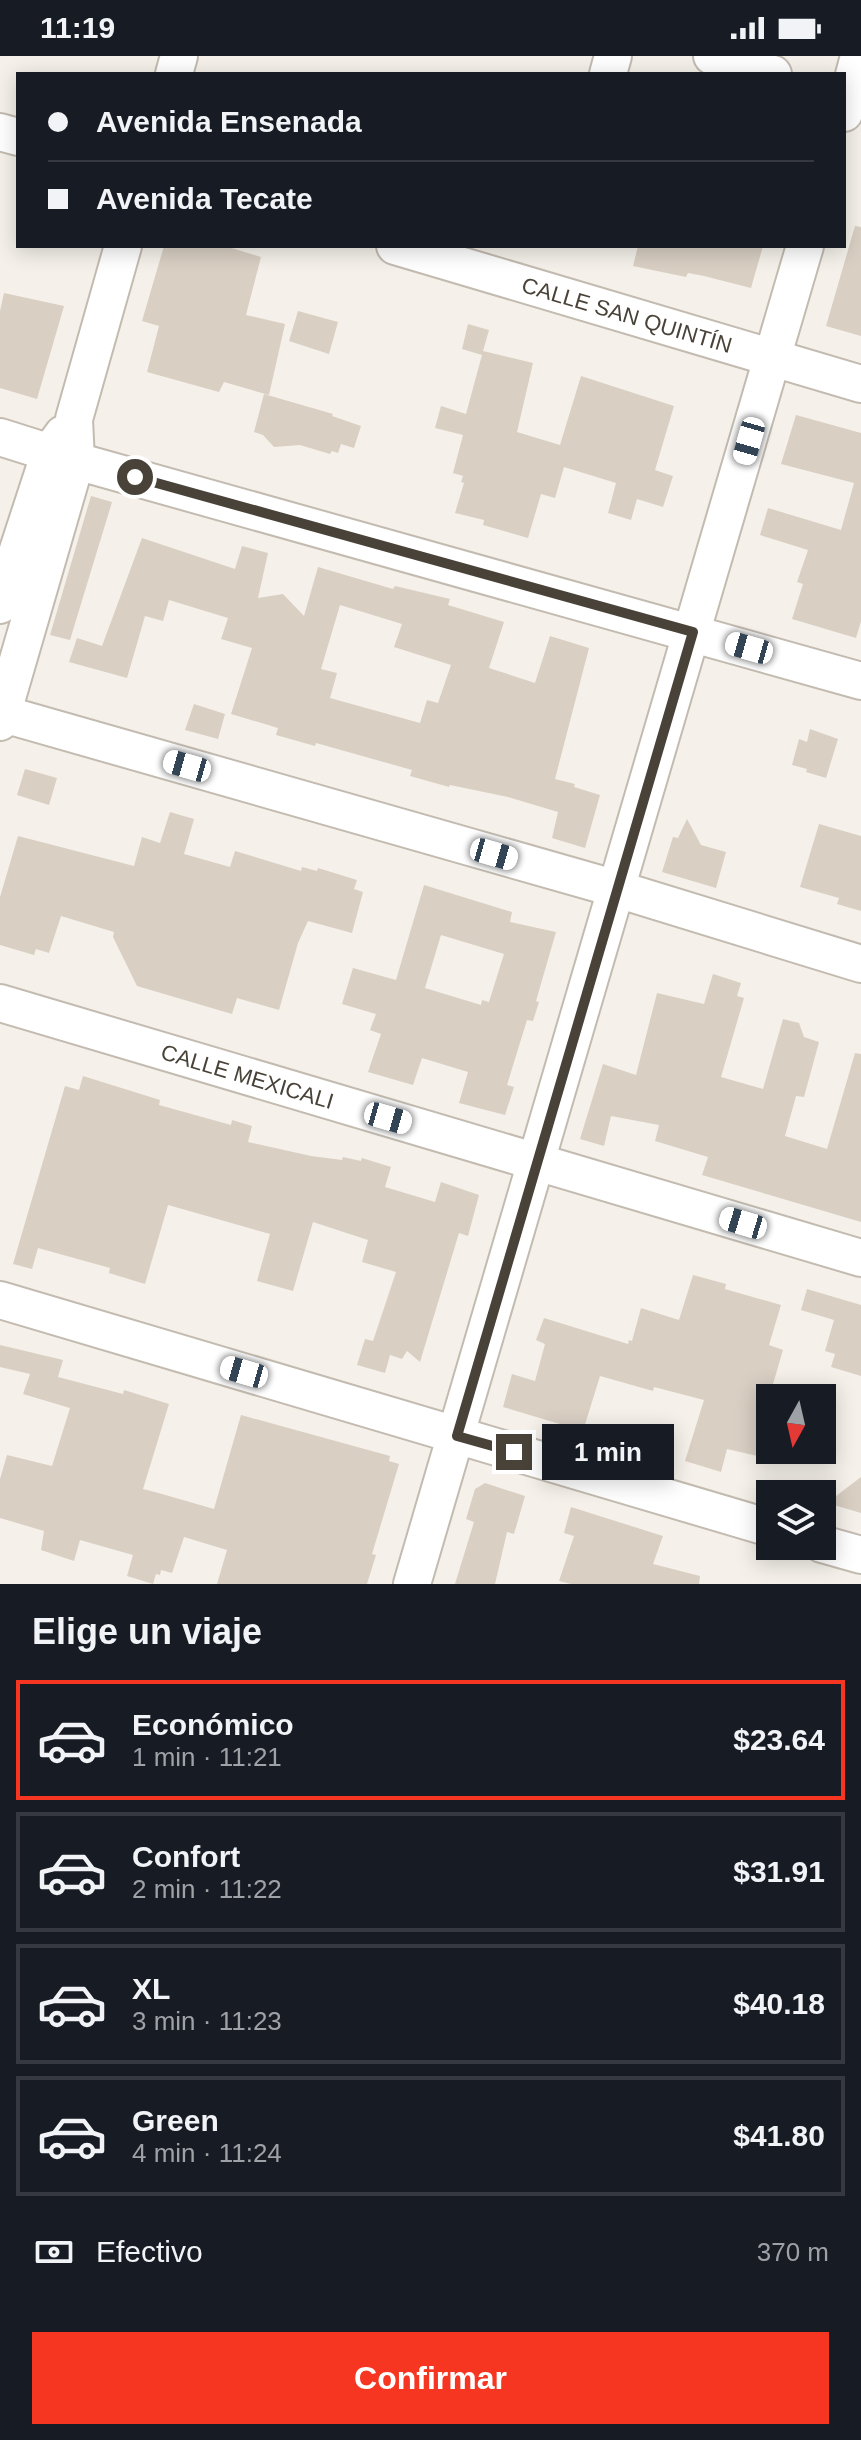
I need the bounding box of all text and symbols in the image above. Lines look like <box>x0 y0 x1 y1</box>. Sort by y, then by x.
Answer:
text: 11:19 <box>40 11 115 44</box>
text: Avenida Ensenada <box>96 105 362 138</box>
text: Avenida Tecate <box>96 182 313 215</box>
street label: CALLE SAN QUINTÍN <box>519 272 735 358</box>
car <box>731 415 767 467</box>
route start <box>117 459 153 495</box>
car <box>723 630 775 666</box>
car <box>161 748 213 784</box>
car <box>468 836 520 872</box>
street label: CALLE MEXICALI <box>158 1039 336 1114</box>
car <box>362 1100 414 1136</box>
car <box>717 1205 769 1241</box>
car <box>218 1354 270 1390</box>
north arrow <box>756 1384 836 1464</box>
map controls <box>756 1384 836 1560</box>
callout: 1 min <box>542 1424 674 1480</box>
route end <box>496 1434 532 1470</box>
text: 1 min <box>574 1437 642 1467</box>
button: layers <box>756 1480 836 1560</box>
text: Elige un viaje <box>32 1611 262 1652</box>
icon: car <box>36 1704 108 1776</box>
text: Económico <box>132 1708 294 1741</box>
text: $23.64 <box>733 1723 825 1756</box>
text: 1 min · 11:21 <box>132 1742 282 1772</box>
icon: car <box>36 1836 108 1908</box>
text: Confort <box>132 1840 240 1873</box>
text: $31.91 <box>733 1855 825 1888</box>
text: 2 min · 11:22 <box>132 1874 282 1904</box>
icon: car <box>36 1968 108 2040</box>
text: XL <box>132 1972 170 2005</box>
text: $40.18 <box>733 1987 825 2020</box>
text: 3 min · 11:23 <box>132 2006 282 2036</box>
icon: car <box>36 2100 108 2172</box>
text: Green <box>132 2104 219 2137</box>
text: $41.80 <box>733 2119 825 2152</box>
text: 4 min · 11:24 <box>132 2138 282 2168</box>
icon: cash <box>32 2230 76 2274</box>
text: Efectivo <box>96 2235 203 2268</box>
text: 370 m <box>757 2237 829 2267</box>
button: Confirmar <box>32 2332 829 2424</box>

